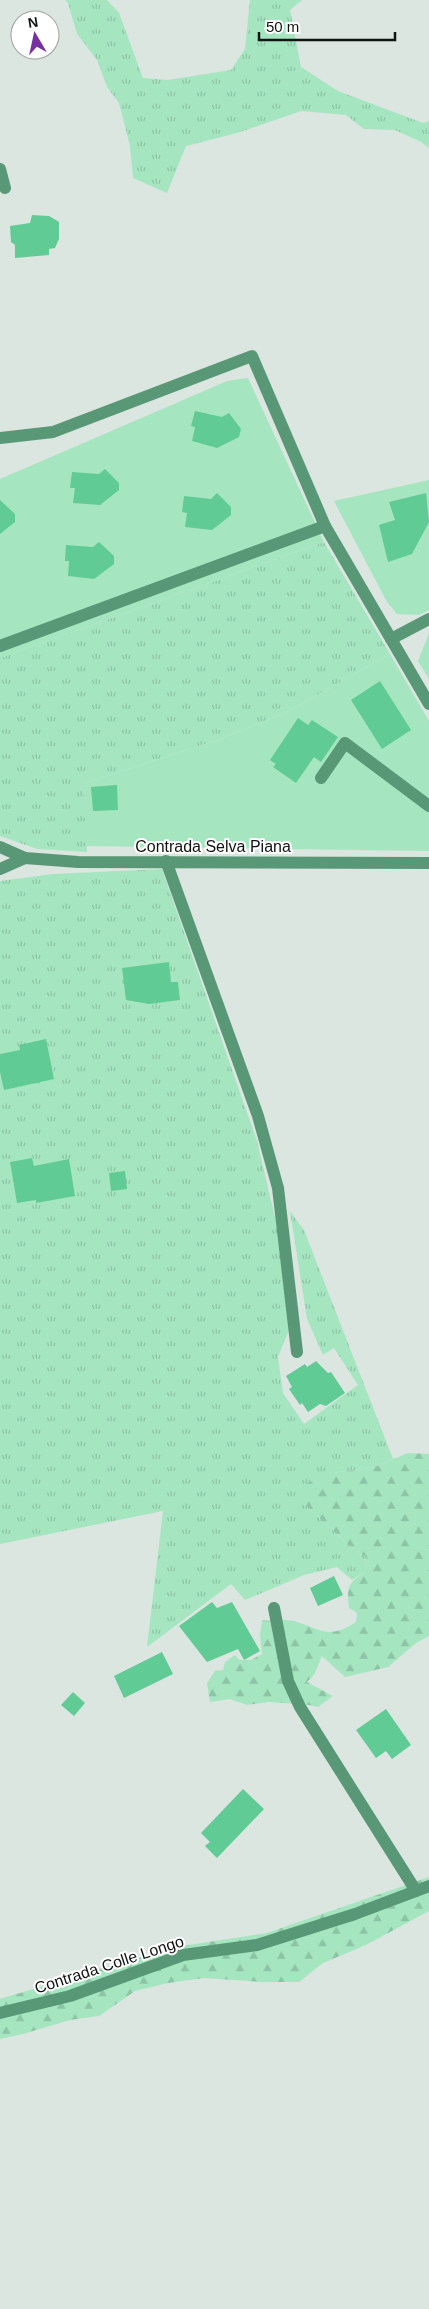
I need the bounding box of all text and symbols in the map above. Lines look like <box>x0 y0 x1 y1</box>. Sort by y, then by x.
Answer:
north arrow <box>10 10 60 60</box>
scale bar <box>259 10 395 42</box>
text: N <box>27 13 39 31</box>
text: 50 m <box>266 18 299 35</box>
street label: Contrada Selva Piana <box>135 838 291 855</box>
street label: Contrada Colle Longo <box>33 1932 186 1997</box>

